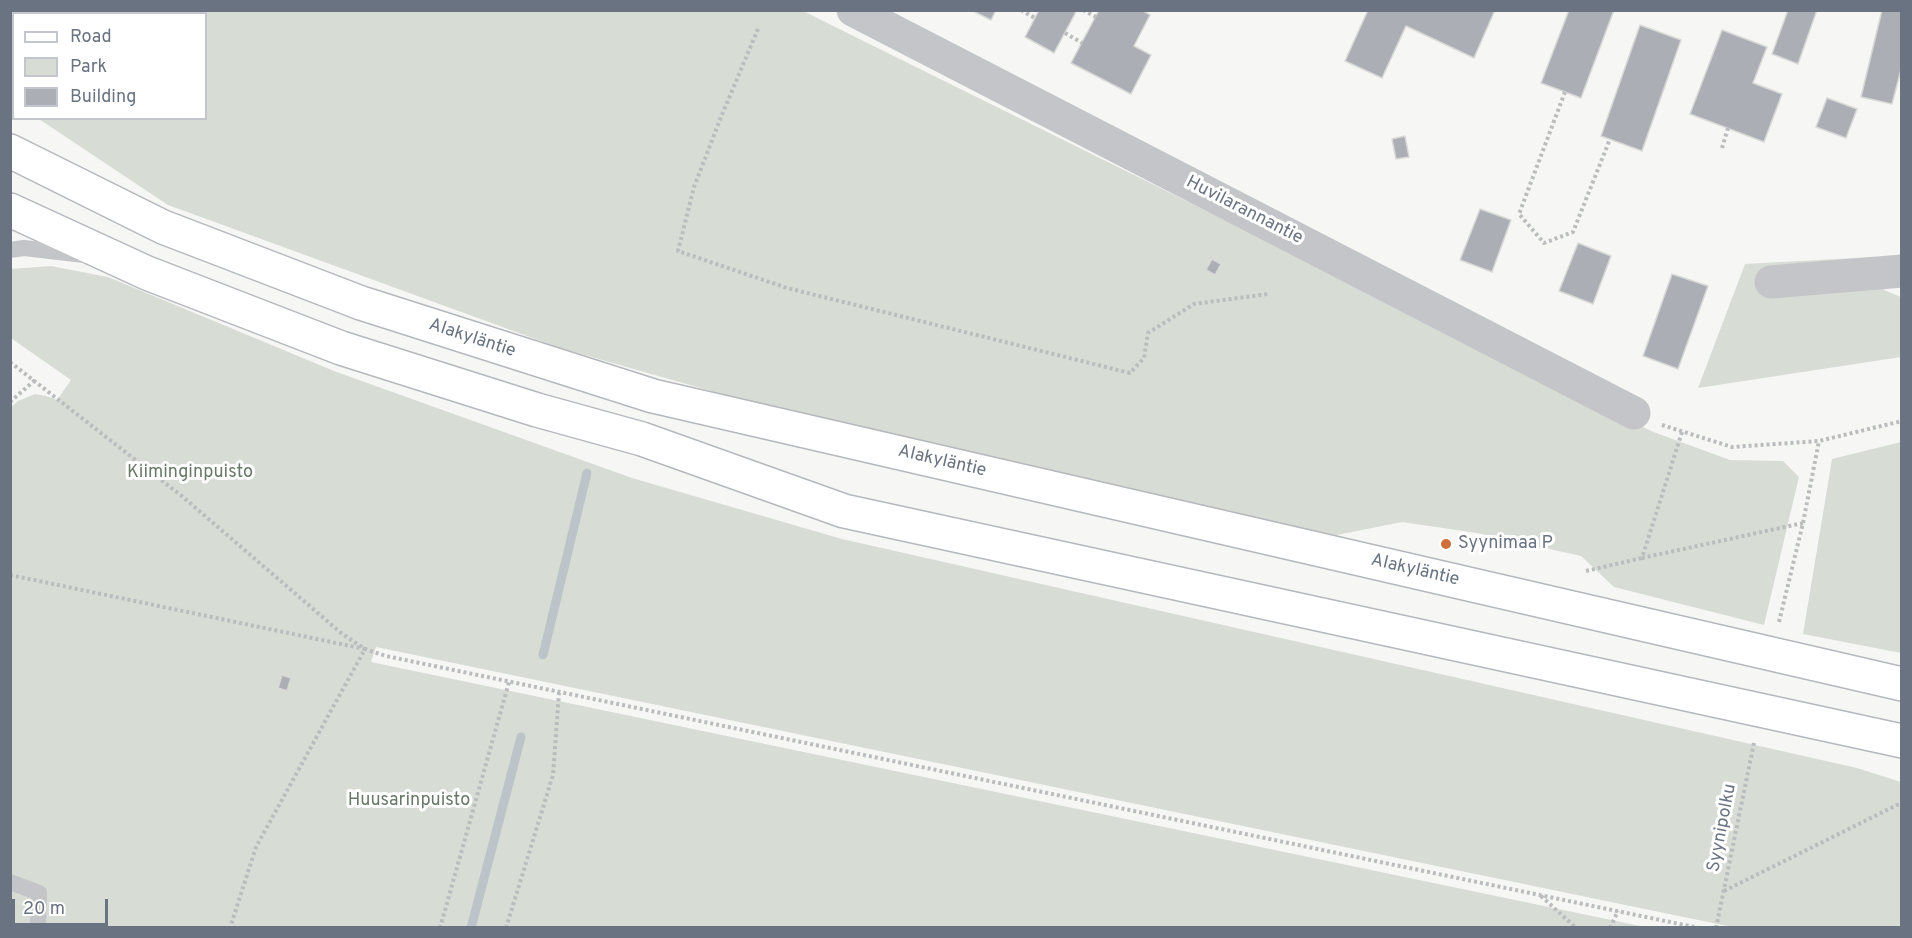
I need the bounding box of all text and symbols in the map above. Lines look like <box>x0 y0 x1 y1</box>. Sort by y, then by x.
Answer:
legend <box>12 12 207 120</box>
text: Road <box>70 26 112 49</box>
text: Park <box>70 56 107 79</box>
text: Building <box>70 86 136 109</box>
street label: Huvilarannantie <box>1182 172 1306 250</box>
street label: Alakyläntie <box>426 315 518 363</box>
street label: Alakyläntie <box>896 441 988 483</box>
park label: Kiiminginpuisto <box>127 462 253 484</box>
place label: Syynimaa P <box>1458 533 1553 555</box>
marker: Syynimaa P <box>1439 537 1453 551</box>
street label: Alakyläntie <box>1369 550 1461 592</box>
street label: Syynipolku <box>1704 782 1742 874</box>
park label: Huusarinpuisto <box>348 790 470 812</box>
scale bar <box>15 887 111 925</box>
text: 20 m <box>23 898 65 921</box>

